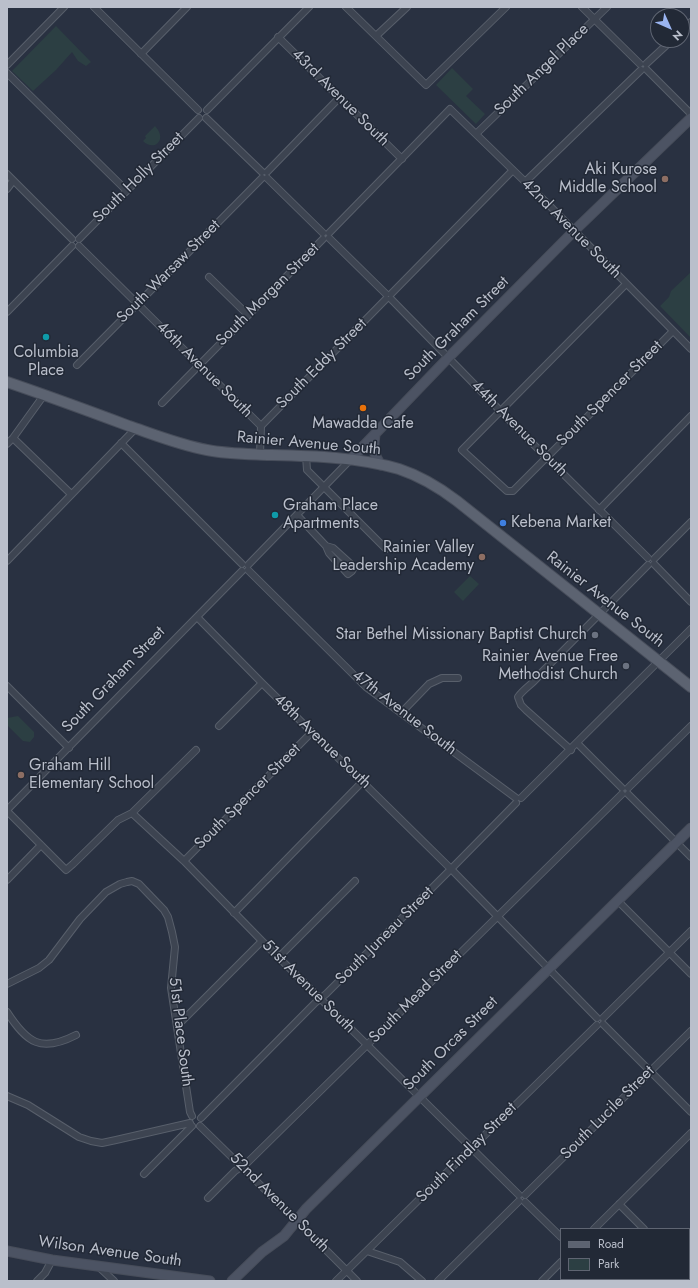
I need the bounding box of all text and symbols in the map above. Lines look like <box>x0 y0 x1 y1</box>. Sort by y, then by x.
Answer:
north arrow <box>650 8 690 48</box>
street label: South Angel Place <box>491 20 593 120</box>
text: N <box>669 27 687 45</box>
street label: 43rd Avenue South <box>287 45 393 151</box>
street label: South Holly Street <box>90 129 188 227</box>
place label: Aki Kurose Middle School <box>559 160 657 198</box>
marker: Aki Kurose Middle School <box>660 174 670 184</box>
street label: 42nd Avenue South <box>517 175 625 283</box>
street label: South Warsaw Street <box>113 216 225 328</box>
street label: South Morgan Street <box>212 239 324 351</box>
street label: South Graham Street <box>401 273 513 385</box>
street label: South Eddy Street <box>273 315 371 413</box>
street label: 46th Avenue South <box>152 318 256 422</box>
marker: Columbia Place <box>41 332 51 342</box>
street label: South Spencer Street <box>553 337 667 451</box>
place label: Columbia Place <box>13 343 79 381</box>
street label: 44th Avenue South <box>467 377 571 481</box>
marker: Mawadda Cafe <box>358 403 368 413</box>
place label: Mawadda Cafe <box>312 414 414 434</box>
street label: Rainier Avenue South <box>236 428 382 460</box>
place label: Graham Place Apartments <box>283 496 378 534</box>
marker: Graham Place Apartments <box>270 510 280 520</box>
place label: Kebena Market <box>511 513 611 533</box>
marker: Kebena Market <box>498 518 508 528</box>
place label: Rainier Valley Leadership Academy <box>332 538 474 576</box>
street label: Rainier Avenue South <box>542 548 668 652</box>
marker: Rainier Valley Leadership Academy <box>477 552 487 562</box>
street label: South Graham Street <box>58 623 170 737</box>
place label: Star Bethel Missionary Baptist Church <box>336 625 587 645</box>
marker: Star Bethel Missionary Baptist Church <box>590 630 600 640</box>
place label: Rainier Avenue Free Methodist Church <box>482 647 618 685</box>
marker: Rainier Avenue Free Methodist Church <box>621 661 631 671</box>
street label: 47th Avenue South <box>348 666 460 760</box>
street label: 48th Avenue South <box>269 691 375 793</box>
street label: South Spencer Street <box>191 740 305 854</box>
place label: Graham Hill Elementary School <box>29 756 154 794</box>
marker: Graham Hill Elementary School <box>16 770 26 780</box>
street label: South Juneau Street <box>332 883 438 989</box>
street label: 51st Avenue South <box>257 936 359 1038</box>
street label: South Mead Street <box>365 946 467 1048</box>
street label: 51st Place South <box>164 976 196 1088</box>
street label: South Orcas Street <box>400 993 502 1095</box>
street label: South Lucile Street <box>557 1062 659 1164</box>
street label: South Findlay Street <box>413 1099 521 1207</box>
street label: 52nd Avenue South <box>225 1149 333 1257</box>
legend <box>560 1228 690 1280</box>
street label: Wilson Avenue South <box>37 1232 183 1272</box>
text: Road <box>598 1235 624 1253</box>
text: Park <box>598 1255 619 1273</box>

